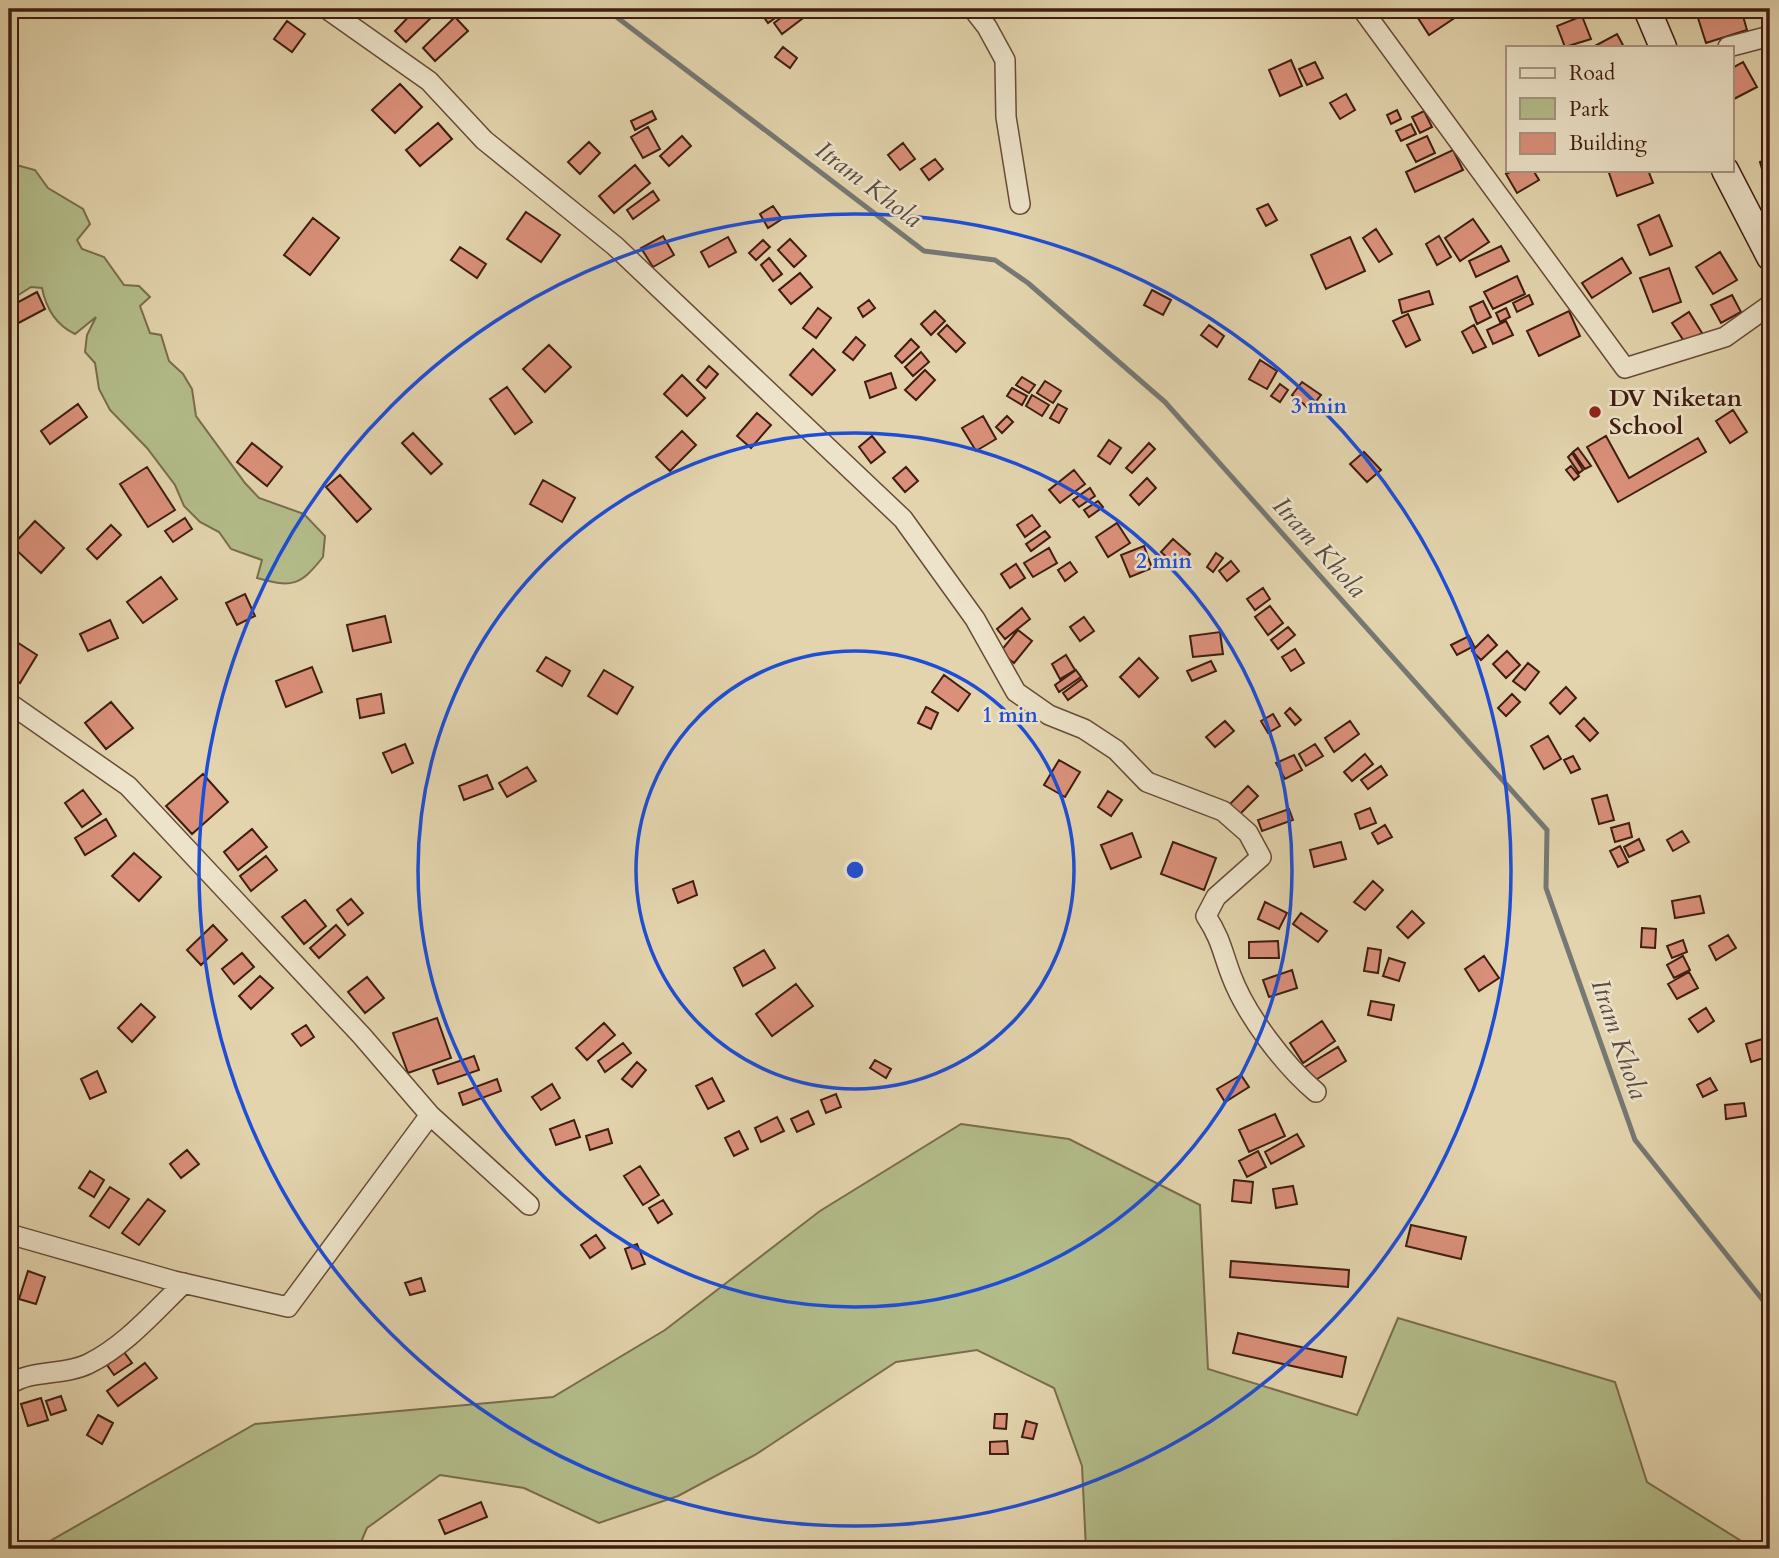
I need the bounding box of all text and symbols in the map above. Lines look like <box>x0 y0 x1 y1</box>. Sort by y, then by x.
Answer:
legend <box>1506 46 1734 172</box>
text: Road <box>1569 59 1615 88</box>
text: Park <box>1569 95 1610 124</box>
text: Building <box>1569 129 1647 158</box>
water label: Itram Khola <box>808 133 929 236</box>
place label: DV Niketan School <box>1609 382 1743 443</box>
text: 3 min <box>1291 392 1347 421</box>
marker: DV Niketan School <box>1587 404 1603 420</box>
water label: Itram Khola <box>1265 489 1375 606</box>
text: 2 min <box>1136 547 1192 576</box>
text: 1 min <box>982 701 1038 730</box>
centre of rings <box>843 858 867 882</box>
water label: Itram Khola <box>1583 974 1657 1104</box>

